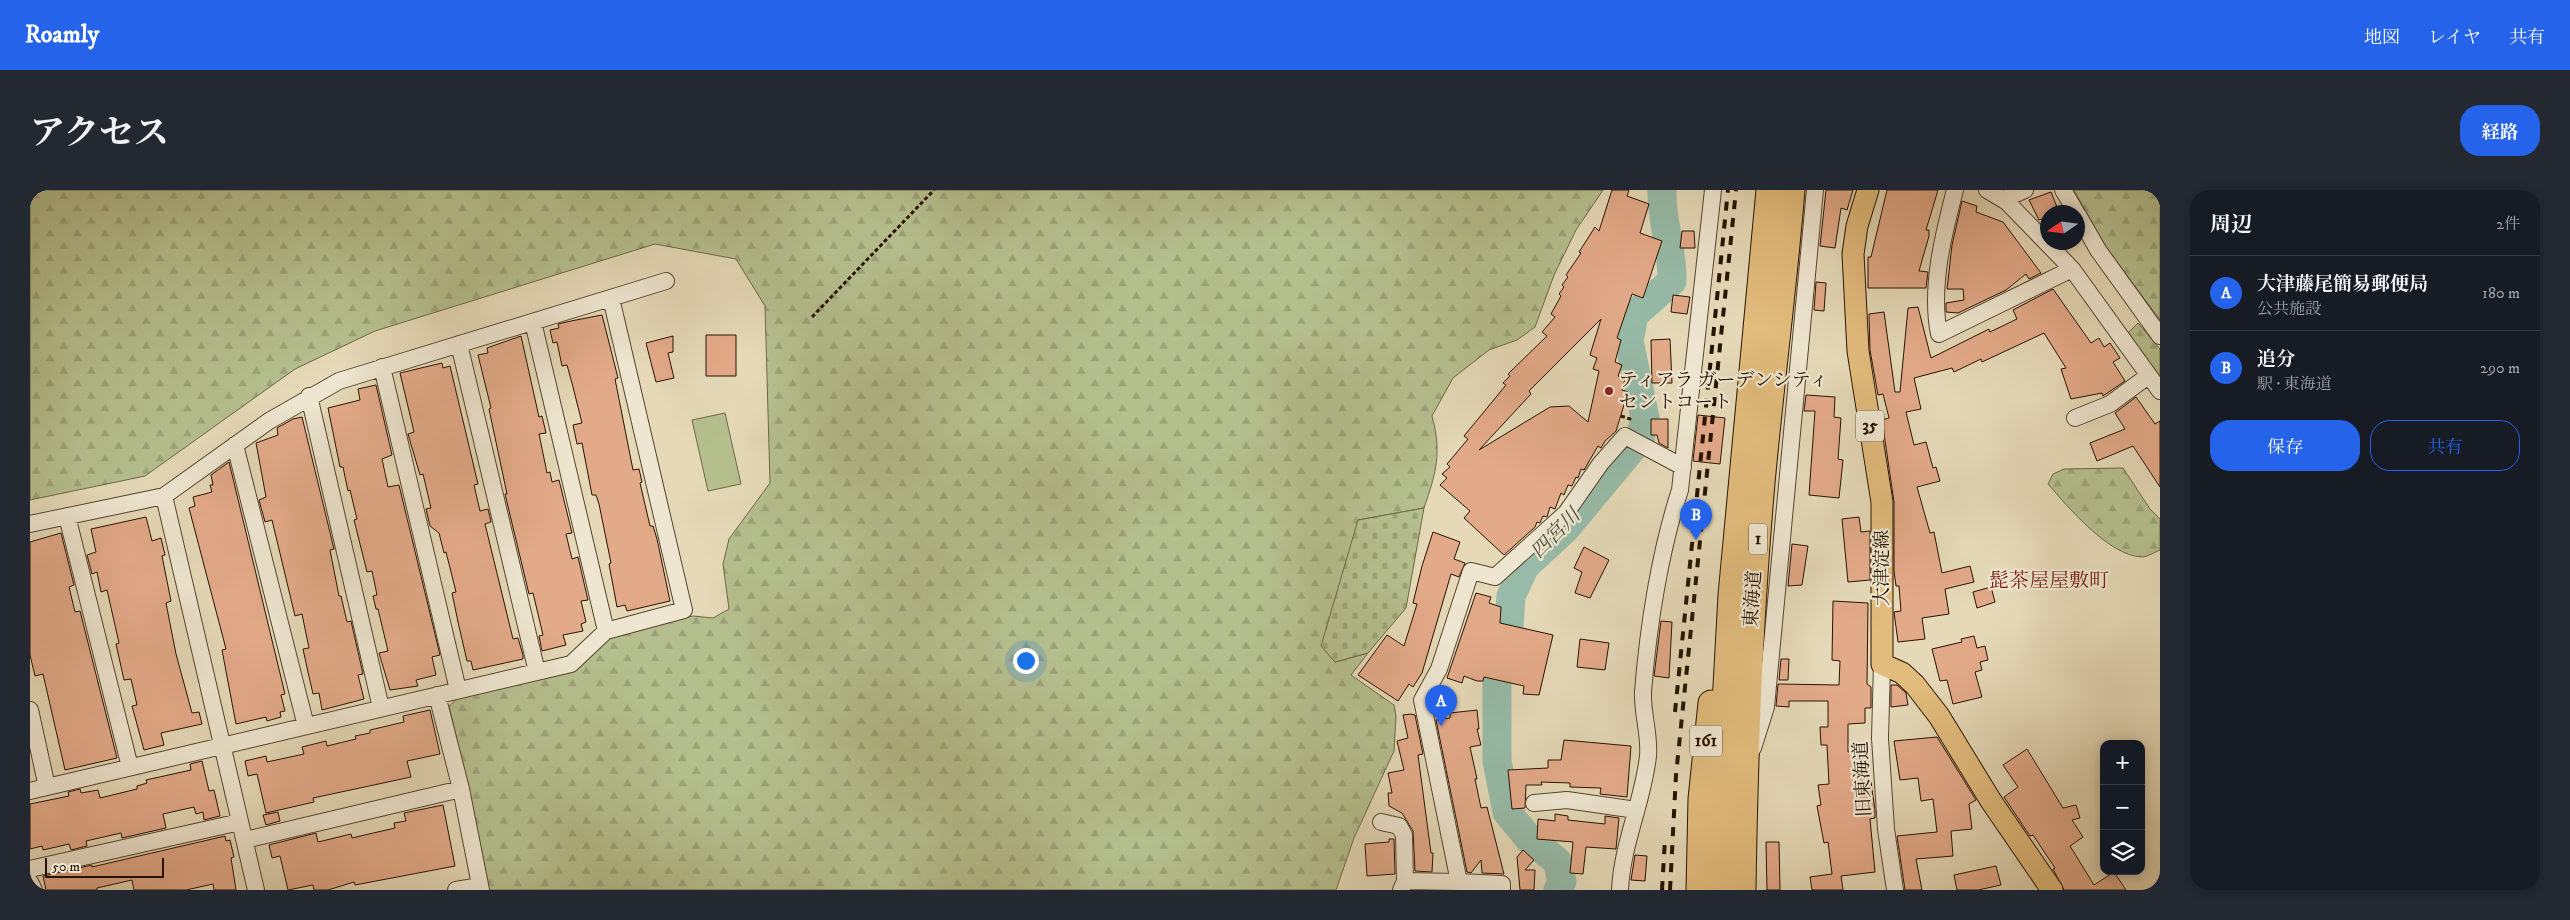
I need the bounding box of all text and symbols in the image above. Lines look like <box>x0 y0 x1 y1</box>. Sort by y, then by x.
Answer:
text: Roamly <box>25 20 99 50</box>
text: 地図 <box>2364 27 2400 49</box>
text: レイヤ <box>2428 27 2481 49</box>
text: 共有 <box>2509 27 2545 49</box>
button: 経路 <box>2460 105 2540 156</box>
text: アクセス <box>30 112 169 156</box>
north arrow <box>2040 205 2085 250</box>
text: 周辺 <box>2210 212 2252 238</box>
text: 2件 <box>2496 214 2520 234</box>
text: 大津藤尾簡易郵便局 <box>2257 273 2428 296</box>
text: A <box>2221 283 2231 303</box>
text: 180 m <box>2482 283 2520 303</box>
text: 公共施設 <box>2257 299 2321 319</box>
text: 追分 <box>2257 348 2295 371</box>
text: B <box>2221 358 2231 378</box>
text: 290 m <box>2480 358 2520 378</box>
place label: ティアラ ガーデンシティ セントコート <box>1619 369 1828 414</box>
text: 駅 · 東海道 <box>2257 374 2332 394</box>
marker: ティアラ ガーデンシティ セントコート <box>1603 385 1615 397</box>
road number: 35 <box>1856 410 1884 442</box>
button: 保存 <box>2210 420 2360 471</box>
button: 共有 <box>2370 420 2520 471</box>
pin: B <box>1680 499 1712 540</box>
water label: 四宮川 <box>1526 502 1587 564</box>
road number: 1 <box>1749 524 1767 554</box>
street label: 大津淀線 <box>1871 530 1894 606</box>
district label: 髭茶屋屋敷町 <box>1989 569 2109 594</box>
street label: 東海道 <box>1740 570 1766 628</box>
your location <box>1013 648 1039 674</box>
pin: A <box>1425 685 1457 726</box>
road number: 161 <box>1690 726 1722 756</box>
street label: 旧東海道 <box>1850 740 1876 818</box>
map controls <box>2100 740 2145 875</box>
button: + <box>2100 740 2145 785</box>
button: − <box>2100 785 2145 830</box>
button: layers <box>2100 830 2145 875</box>
scale bar <box>45 855 164 878</box>
text: 50 m <box>52 858 80 876</box>

